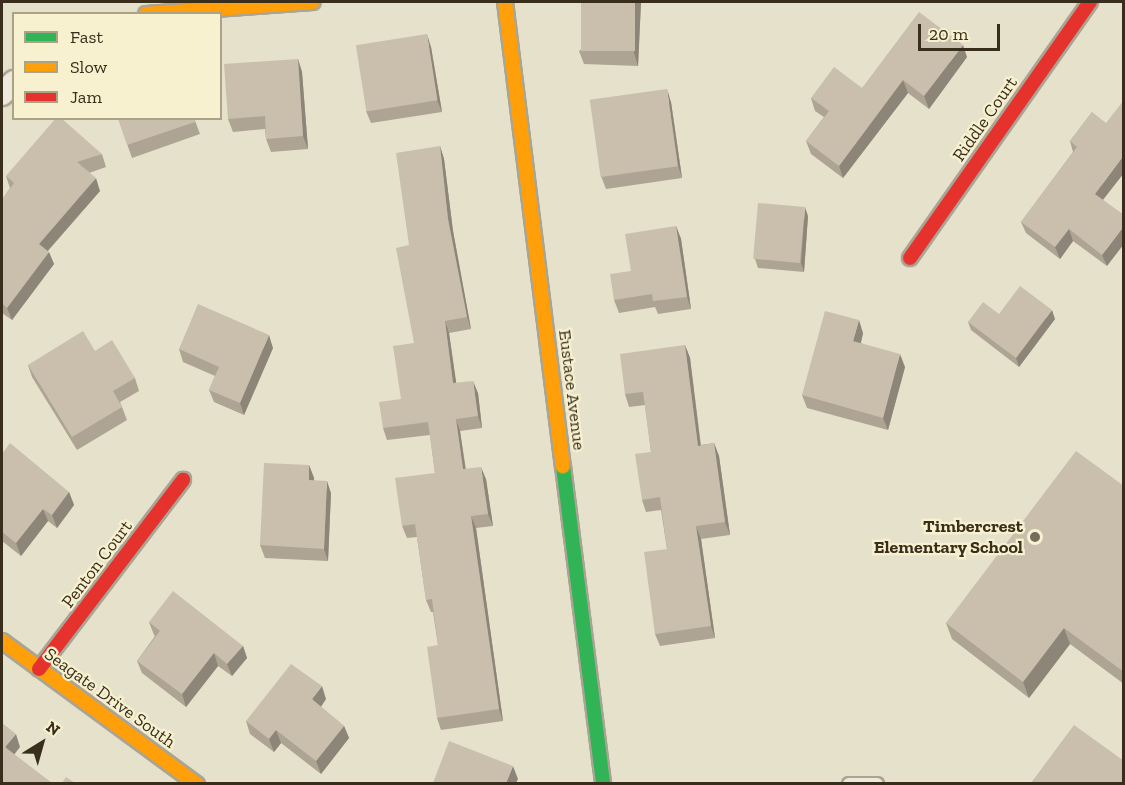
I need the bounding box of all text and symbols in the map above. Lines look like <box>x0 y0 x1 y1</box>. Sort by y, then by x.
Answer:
legend <box>12 12 222 120</box>
scale bar <box>921 12 1004 50</box>
text: 20 m <box>929 23 968 45</box>
text: Fast <box>70 26 103 48</box>
text: Slow <box>70 56 107 78</box>
street label: Riddle Court <box>948 72 1022 166</box>
text: Jam <box>70 86 102 108</box>
street label: Eustace Avenue <box>554 328 590 452</box>
street label: Penton Court <box>57 516 137 612</box>
place label: Timbercrest Elementary School <box>873 516 1023 558</box>
marker: Timbercrest Elementary School <box>1028 530 1042 544</box>
street label: Seagate Drive South <box>40 643 180 753</box>
north arrow <box>12 713 72 773</box>
text: N <box>43 717 64 739</box>

